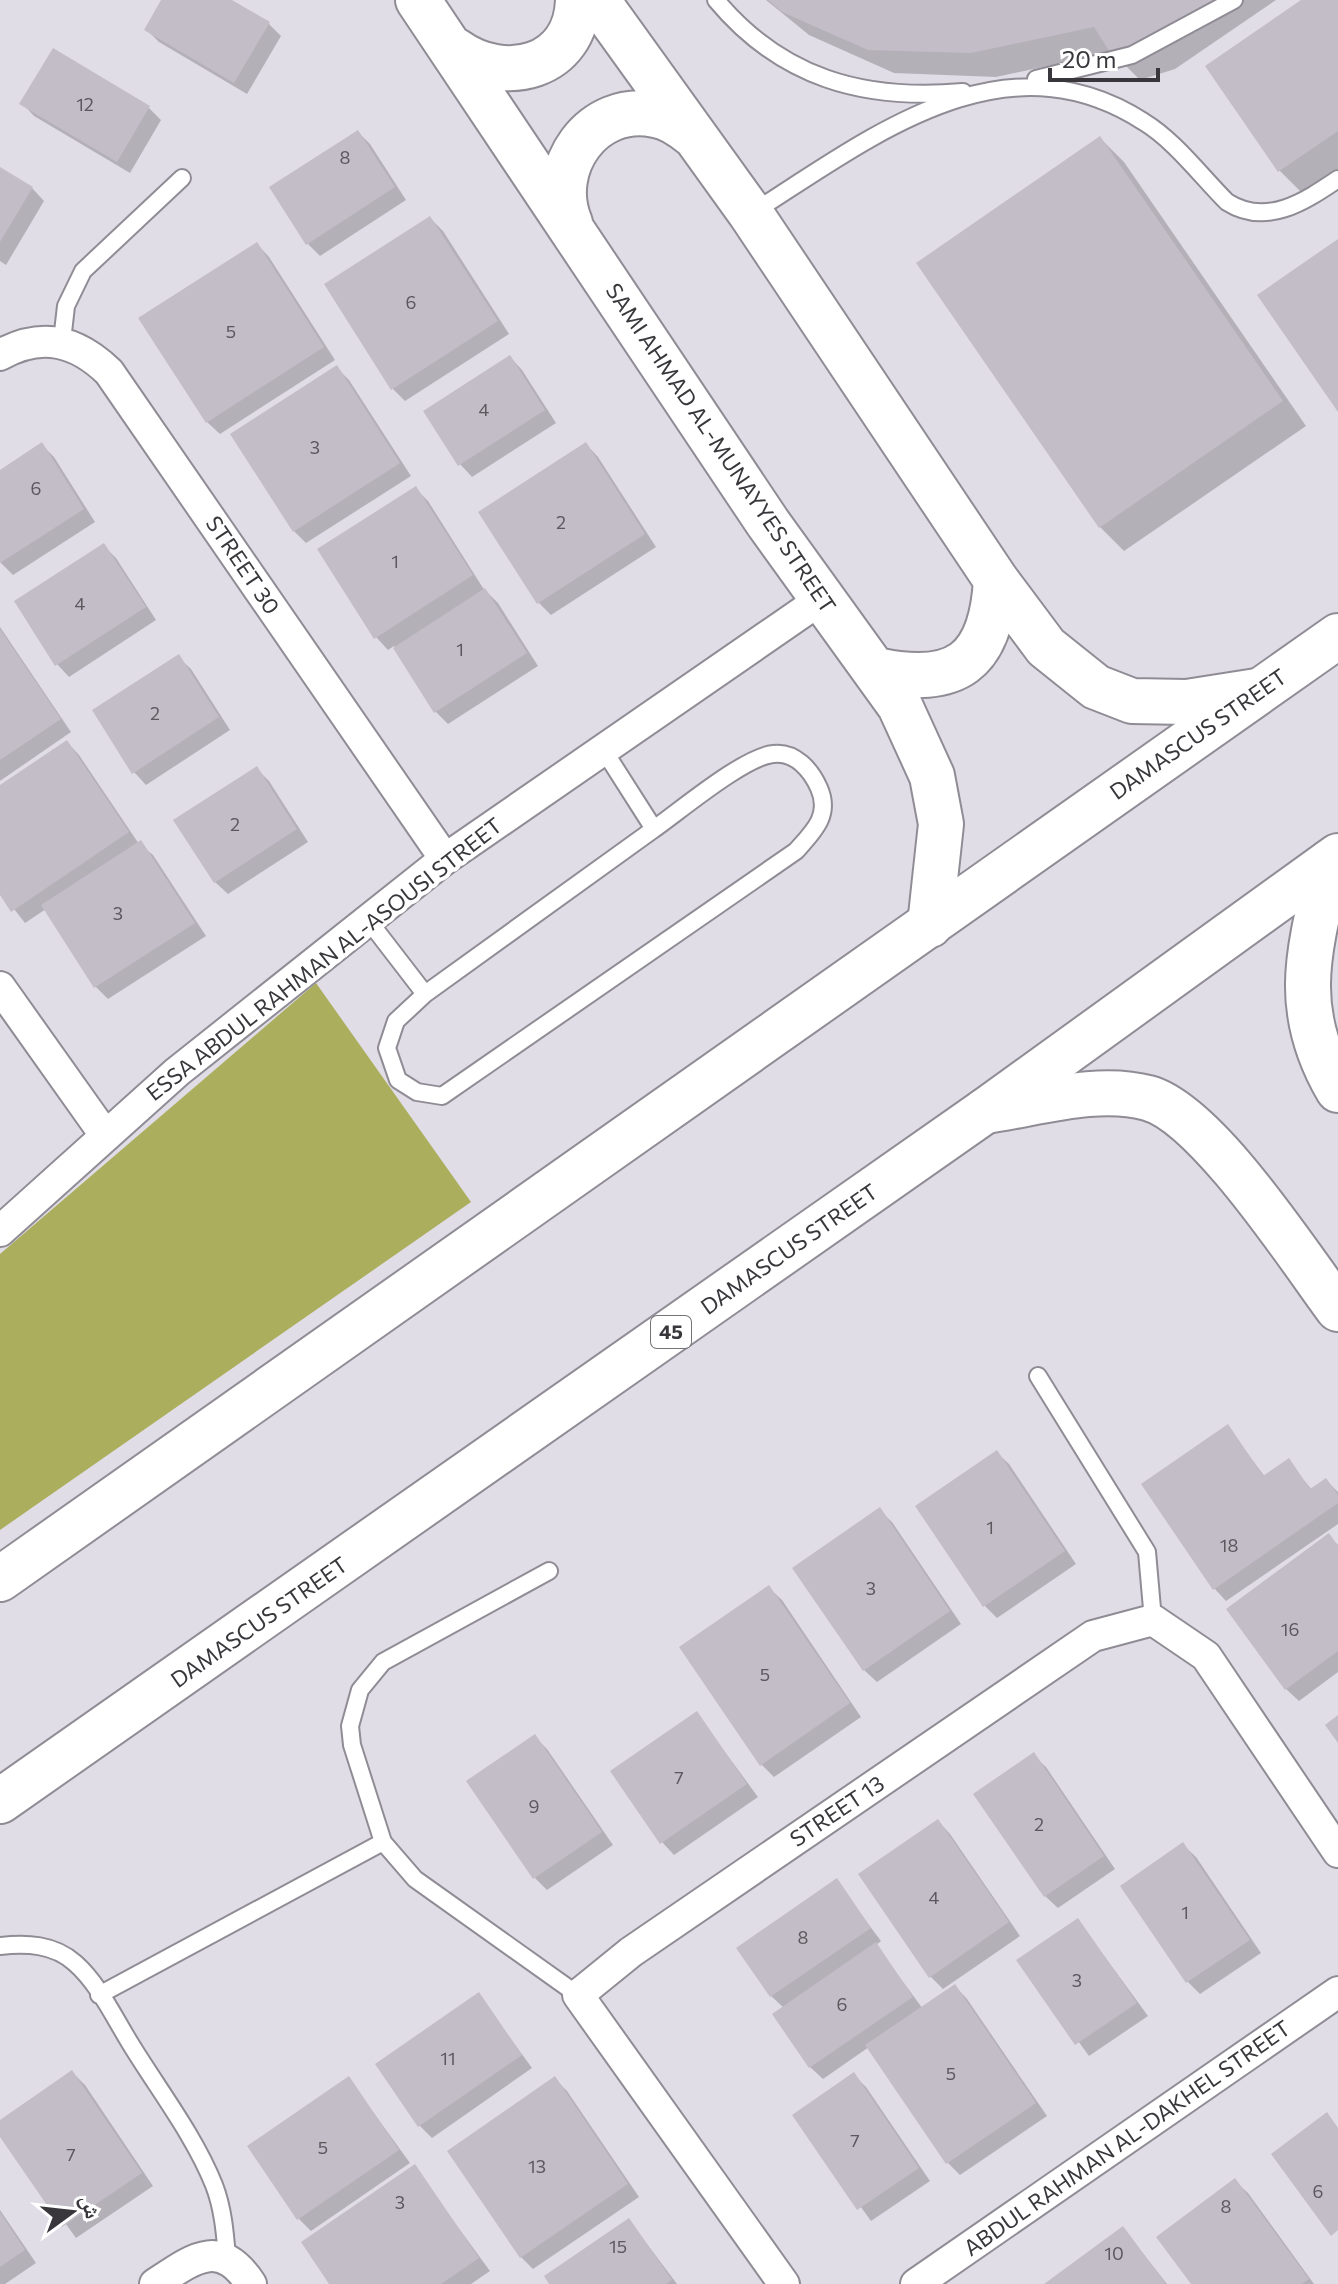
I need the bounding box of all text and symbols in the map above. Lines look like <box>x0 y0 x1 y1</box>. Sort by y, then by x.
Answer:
scale bar <box>1050 32 1158 82</box>
text: 20 m <box>1062 44 1116 73</box>
house number: 12 <box>76 93 94 115</box>
house number: 8 <box>340 146 351 168</box>
street label: SAMI AHMAD AL-MUNAYYES STREET <box>601 278 842 618</box>
house number: 6 <box>406 291 416 313</box>
house number: 5 <box>226 320 236 342</box>
house number: 4 <box>479 398 490 420</box>
house number: 3 <box>310 436 320 458</box>
house number: 6 <box>31 477 41 499</box>
street label: STREET 30 <box>201 510 286 619</box>
house number: 2 <box>556 511 566 533</box>
house number: 1 <box>391 550 399 572</box>
house number: 4 <box>75 592 86 614</box>
house number: 1 <box>456 638 464 660</box>
street label: DAMASCUS STREET <box>1104 662 1291 805</box>
house number: 2 <box>150 702 160 724</box>
street label: ESSA ABDUL RAHMAN AL-ASOUSI STREET <box>140 811 507 1106</box>
house number: 2 <box>230 813 240 835</box>
house number: 3 <box>113 902 123 924</box>
street label: DAMASCUS STREET <box>695 1177 882 1320</box>
road number: 45 <box>651 1316 691 1348</box>
house number: 1 <box>986 1516 994 1538</box>
house number: 18 <box>1220 1534 1238 1556</box>
street label: DAMASCUS STREET <box>165 1550 352 1693</box>
house number: 3 <box>866 1577 876 1599</box>
house number: 16 <box>1281 1618 1299 1640</box>
house number: 5 <box>760 1663 770 1685</box>
house number: 7 <box>674 1766 684 1788</box>
street label: STREET 13 <box>784 1769 889 1852</box>
house number: 9 <box>529 1795 539 1817</box>
house number: 2 <box>1034 1813 1044 1835</box>
house number: 4 <box>929 1886 940 1908</box>
house number: 1 <box>1181 1901 1189 1923</box>
house number: 8 <box>798 1926 809 1948</box>
house number: 3 <box>1072 1969 1082 1991</box>
house number: 6 <box>837 1993 847 2015</box>
street label: ABDUL RAHMAN AL-DAKHEL STREET <box>958 2014 1295 2261</box>
house number: 11 <box>440 2047 456 2069</box>
house number: 5 <box>946 2062 956 2084</box>
house number: 7 <box>850 2129 860 2151</box>
house number: 5 <box>318 2136 328 2158</box>
house number: 7 <box>66 2143 76 2165</box>
house number: 13 <box>528 2155 546 2177</box>
north arrow <box>32 2172 112 2252</box>
house number: 6 <box>1313 2180 1323 2202</box>
house number: 3 <box>395 2191 405 2213</box>
text: ش <box>75 2192 108 2222</box>
house number: 8 <box>1221 2195 1232 2217</box>
house number: 15 <box>609 2235 627 2257</box>
house number: 10 <box>1104 2242 1124 2264</box>

